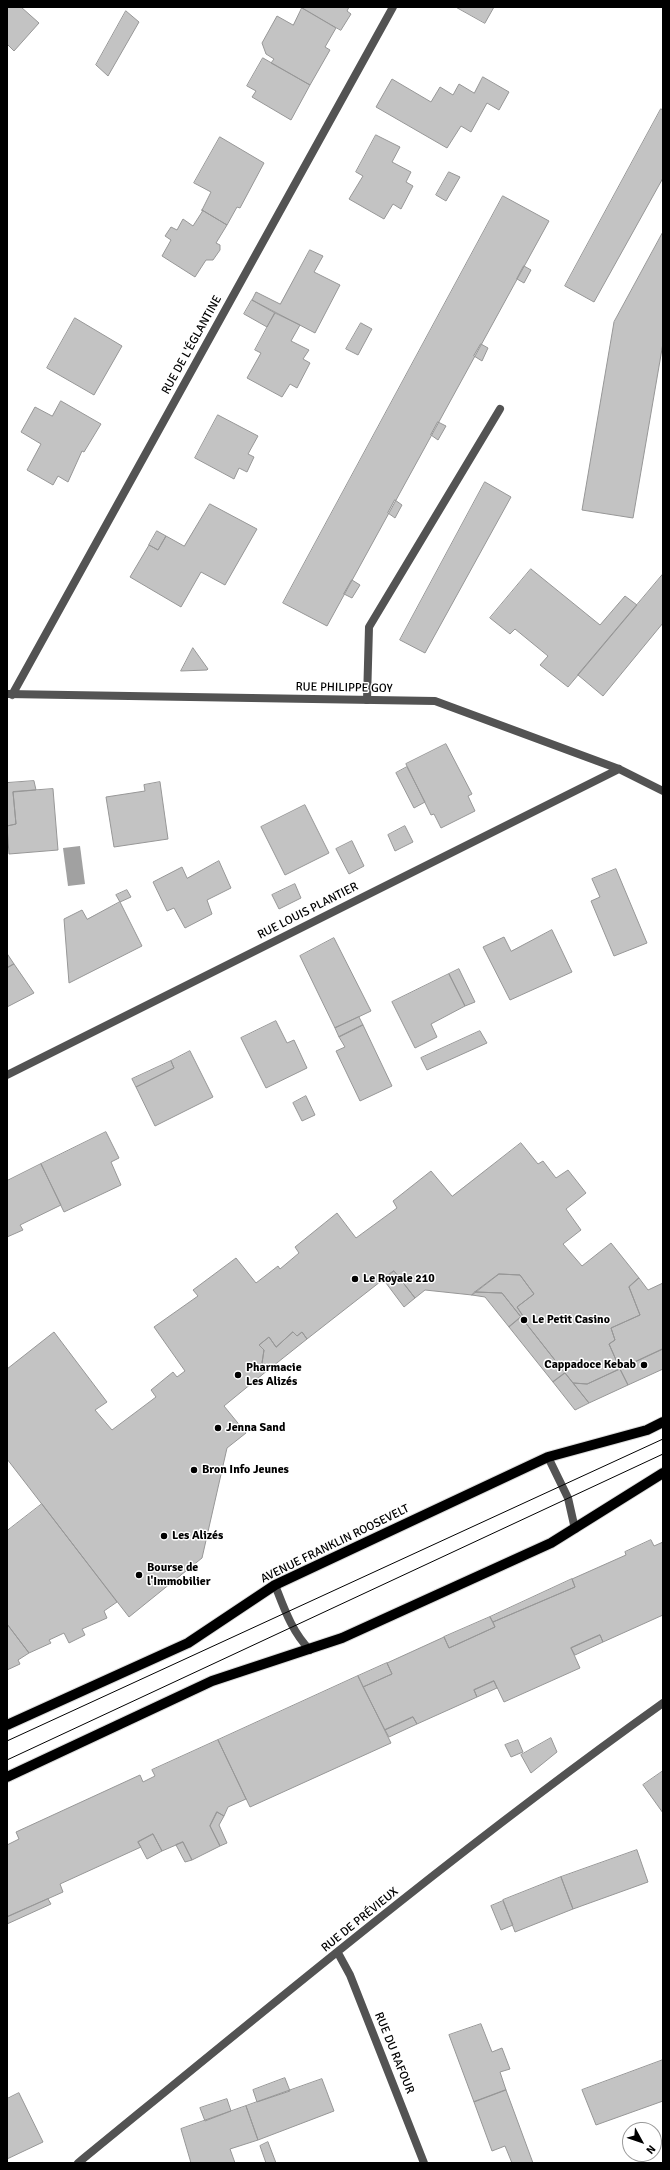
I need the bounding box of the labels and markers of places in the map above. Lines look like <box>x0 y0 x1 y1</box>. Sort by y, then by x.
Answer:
place label: Le Royale 210 <box>363 1272 435 1286</box>
marker: Le Royale 210 <box>350 1274 360 1284</box>
place label: Le Petit Casino <box>532 1313 610 1327</box>
marker: Le Petit Casino <box>519 1315 529 1325</box>
place label: Cappadoce Kebab <box>544 1358 636 1372</box>
marker: Cappadoce Kebab <box>639 1360 649 1370</box>
place label: Pharmacie Les Alizés <box>246 1361 302 1389</box>
marker: Pharmacie Les Alizés <box>233 1370 243 1380</box>
place label: Jenna Sand <box>226 1421 285 1435</box>
marker: Jenna Sand <box>213 1423 223 1433</box>
place label: Bron Info Jeunes <box>202 1463 289 1477</box>
marker: Bron Info Jeunes <box>189 1465 199 1475</box>
place label: Les Alizés <box>172 1529 223 1543</box>
marker: Les Alizés <box>159 1531 169 1541</box>
place label: Bourse de l'Immobilier <box>147 1561 211 1589</box>
marker: Bourse de l'Immobilier <box>134 1570 144 1580</box>

